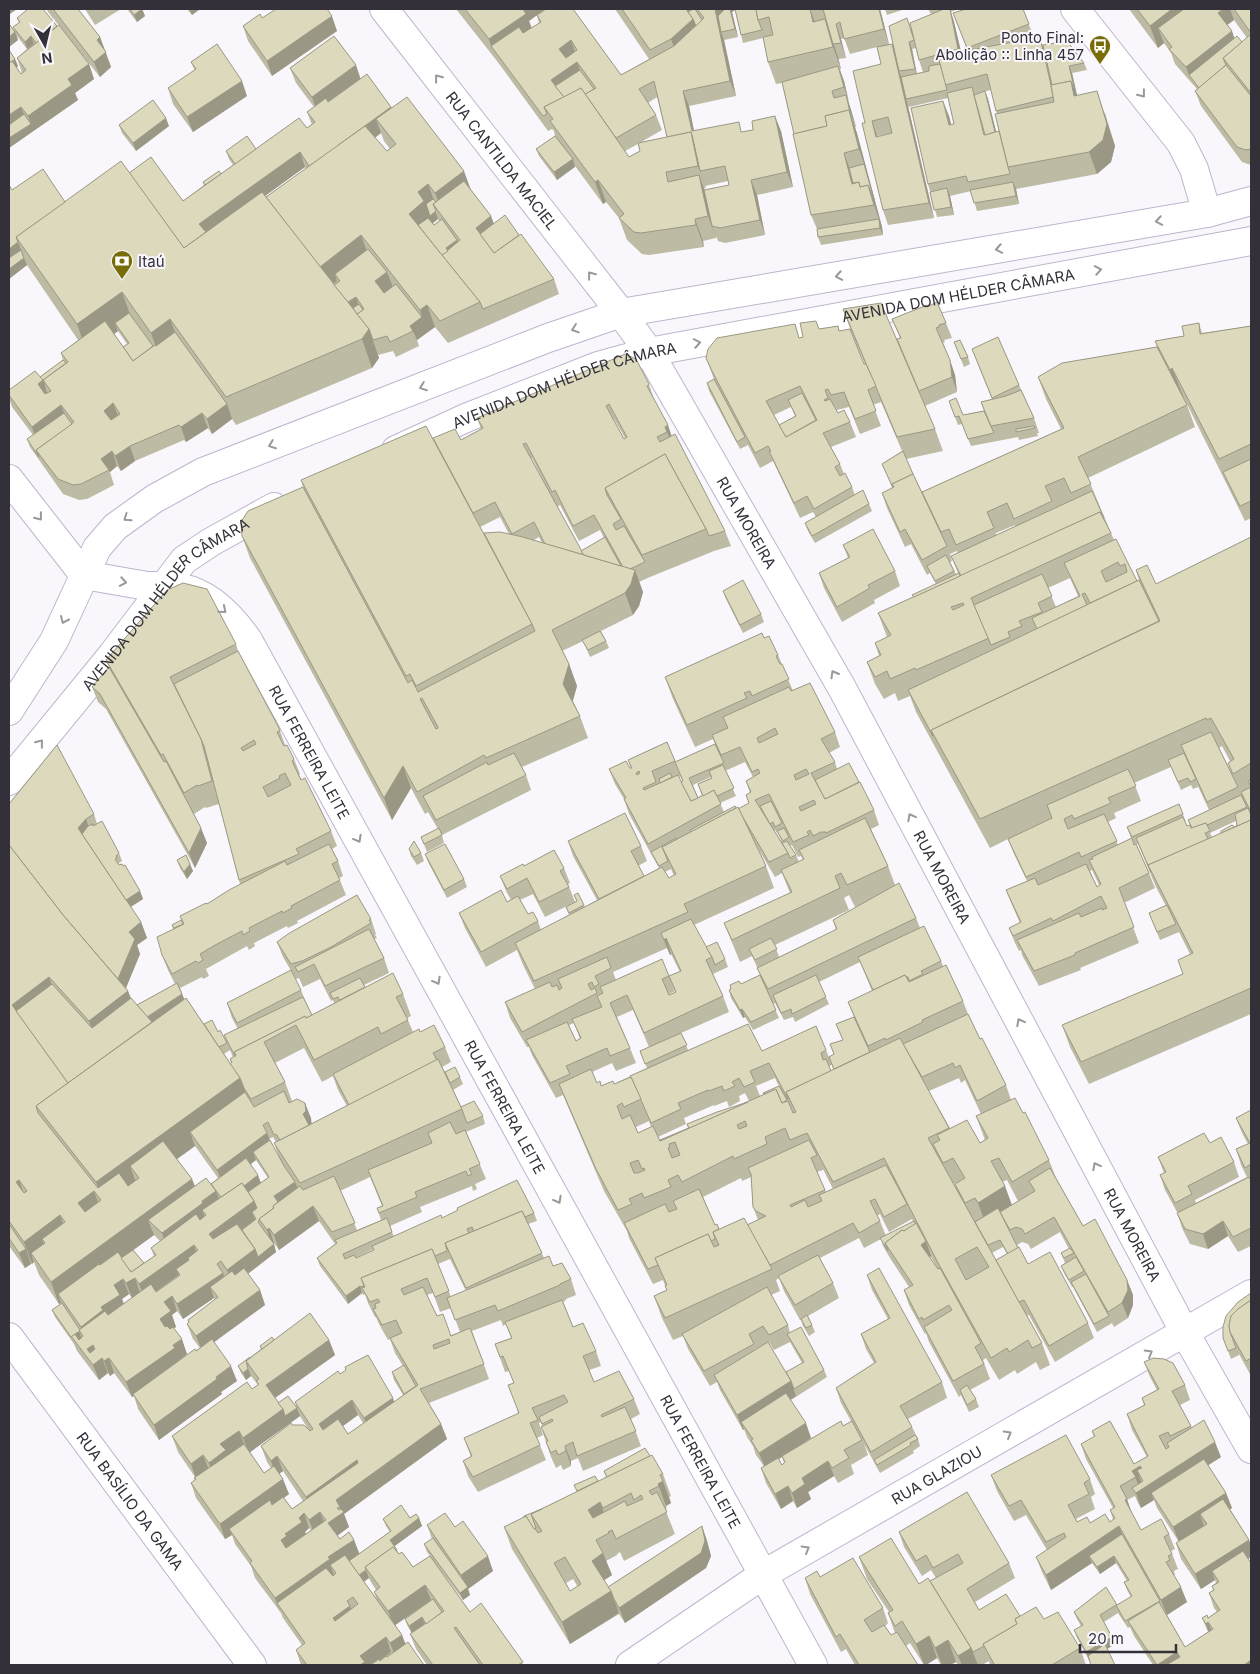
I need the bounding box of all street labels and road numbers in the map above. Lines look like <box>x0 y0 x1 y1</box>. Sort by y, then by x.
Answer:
street label: RUA CANTILDA MACIEL <box>442 87 562 233</box>
street label: AVENIDA DOM HÉLDER CÂMARA <box>840 264 1076 326</box>
street label: AVENIDA DOM HÉLDER CÂMARA <box>449 338 678 432</box>
street label: RUA MOREIRA <box>713 473 781 572</box>
street label: AVENIDA DOM HÉLDER CÂMARA <box>77 513 252 694</box>
street label: RUA FERREIRA LEITE <box>265 682 354 822</box>
street label: RUA MOREIRA <box>910 827 975 927</box>
street label: RUA FERREIRA LEITE <box>461 1037 550 1177</box>
street label: RUA MOREIRA <box>1100 1185 1165 1284</box>
street label: RUA FERREIRA LEITE <box>656 1391 745 1532</box>
street label: RUA BASÍLIO DA GAMA <box>73 1428 188 1574</box>
street label: RUA GLAZIOU <box>888 1441 985 1508</box>

